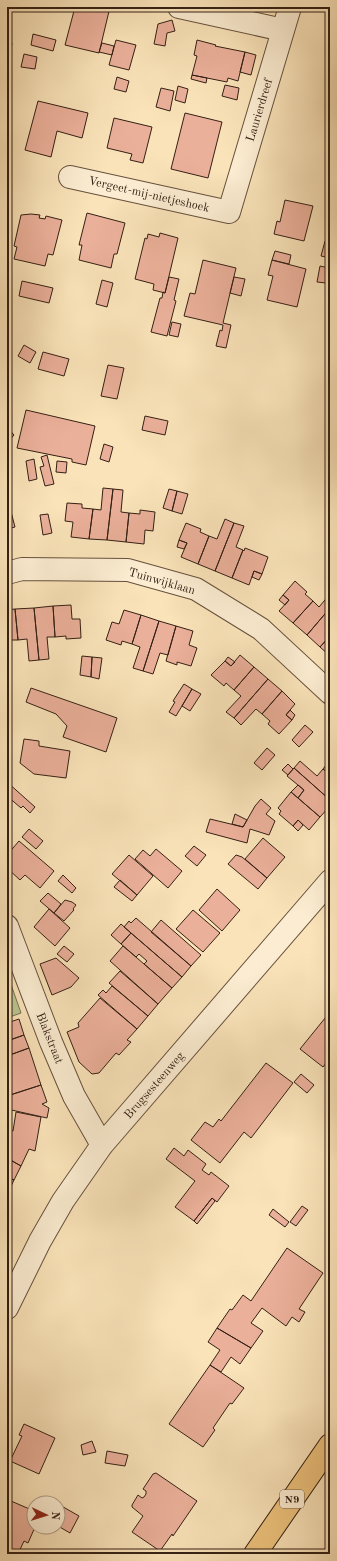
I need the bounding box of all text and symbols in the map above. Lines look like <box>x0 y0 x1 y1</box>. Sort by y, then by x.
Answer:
street label: Laurierdreef <box>245 76 276 143</box>
street label: Vergeet-mij-nietjeshoek <box>87 175 211 215</box>
street label: Tuinwijklaan <box>127 567 197 597</box>
street label: Blakstraat <box>33 1011 65 1066</box>
street label: Brugsesteenweg <box>123 1049 187 1121</box>
road number: N9 <box>280 1490 304 1508</box>
north arrow <box>26 1495 66 1535</box>
text: N <box>49 1511 60 1521</box>

